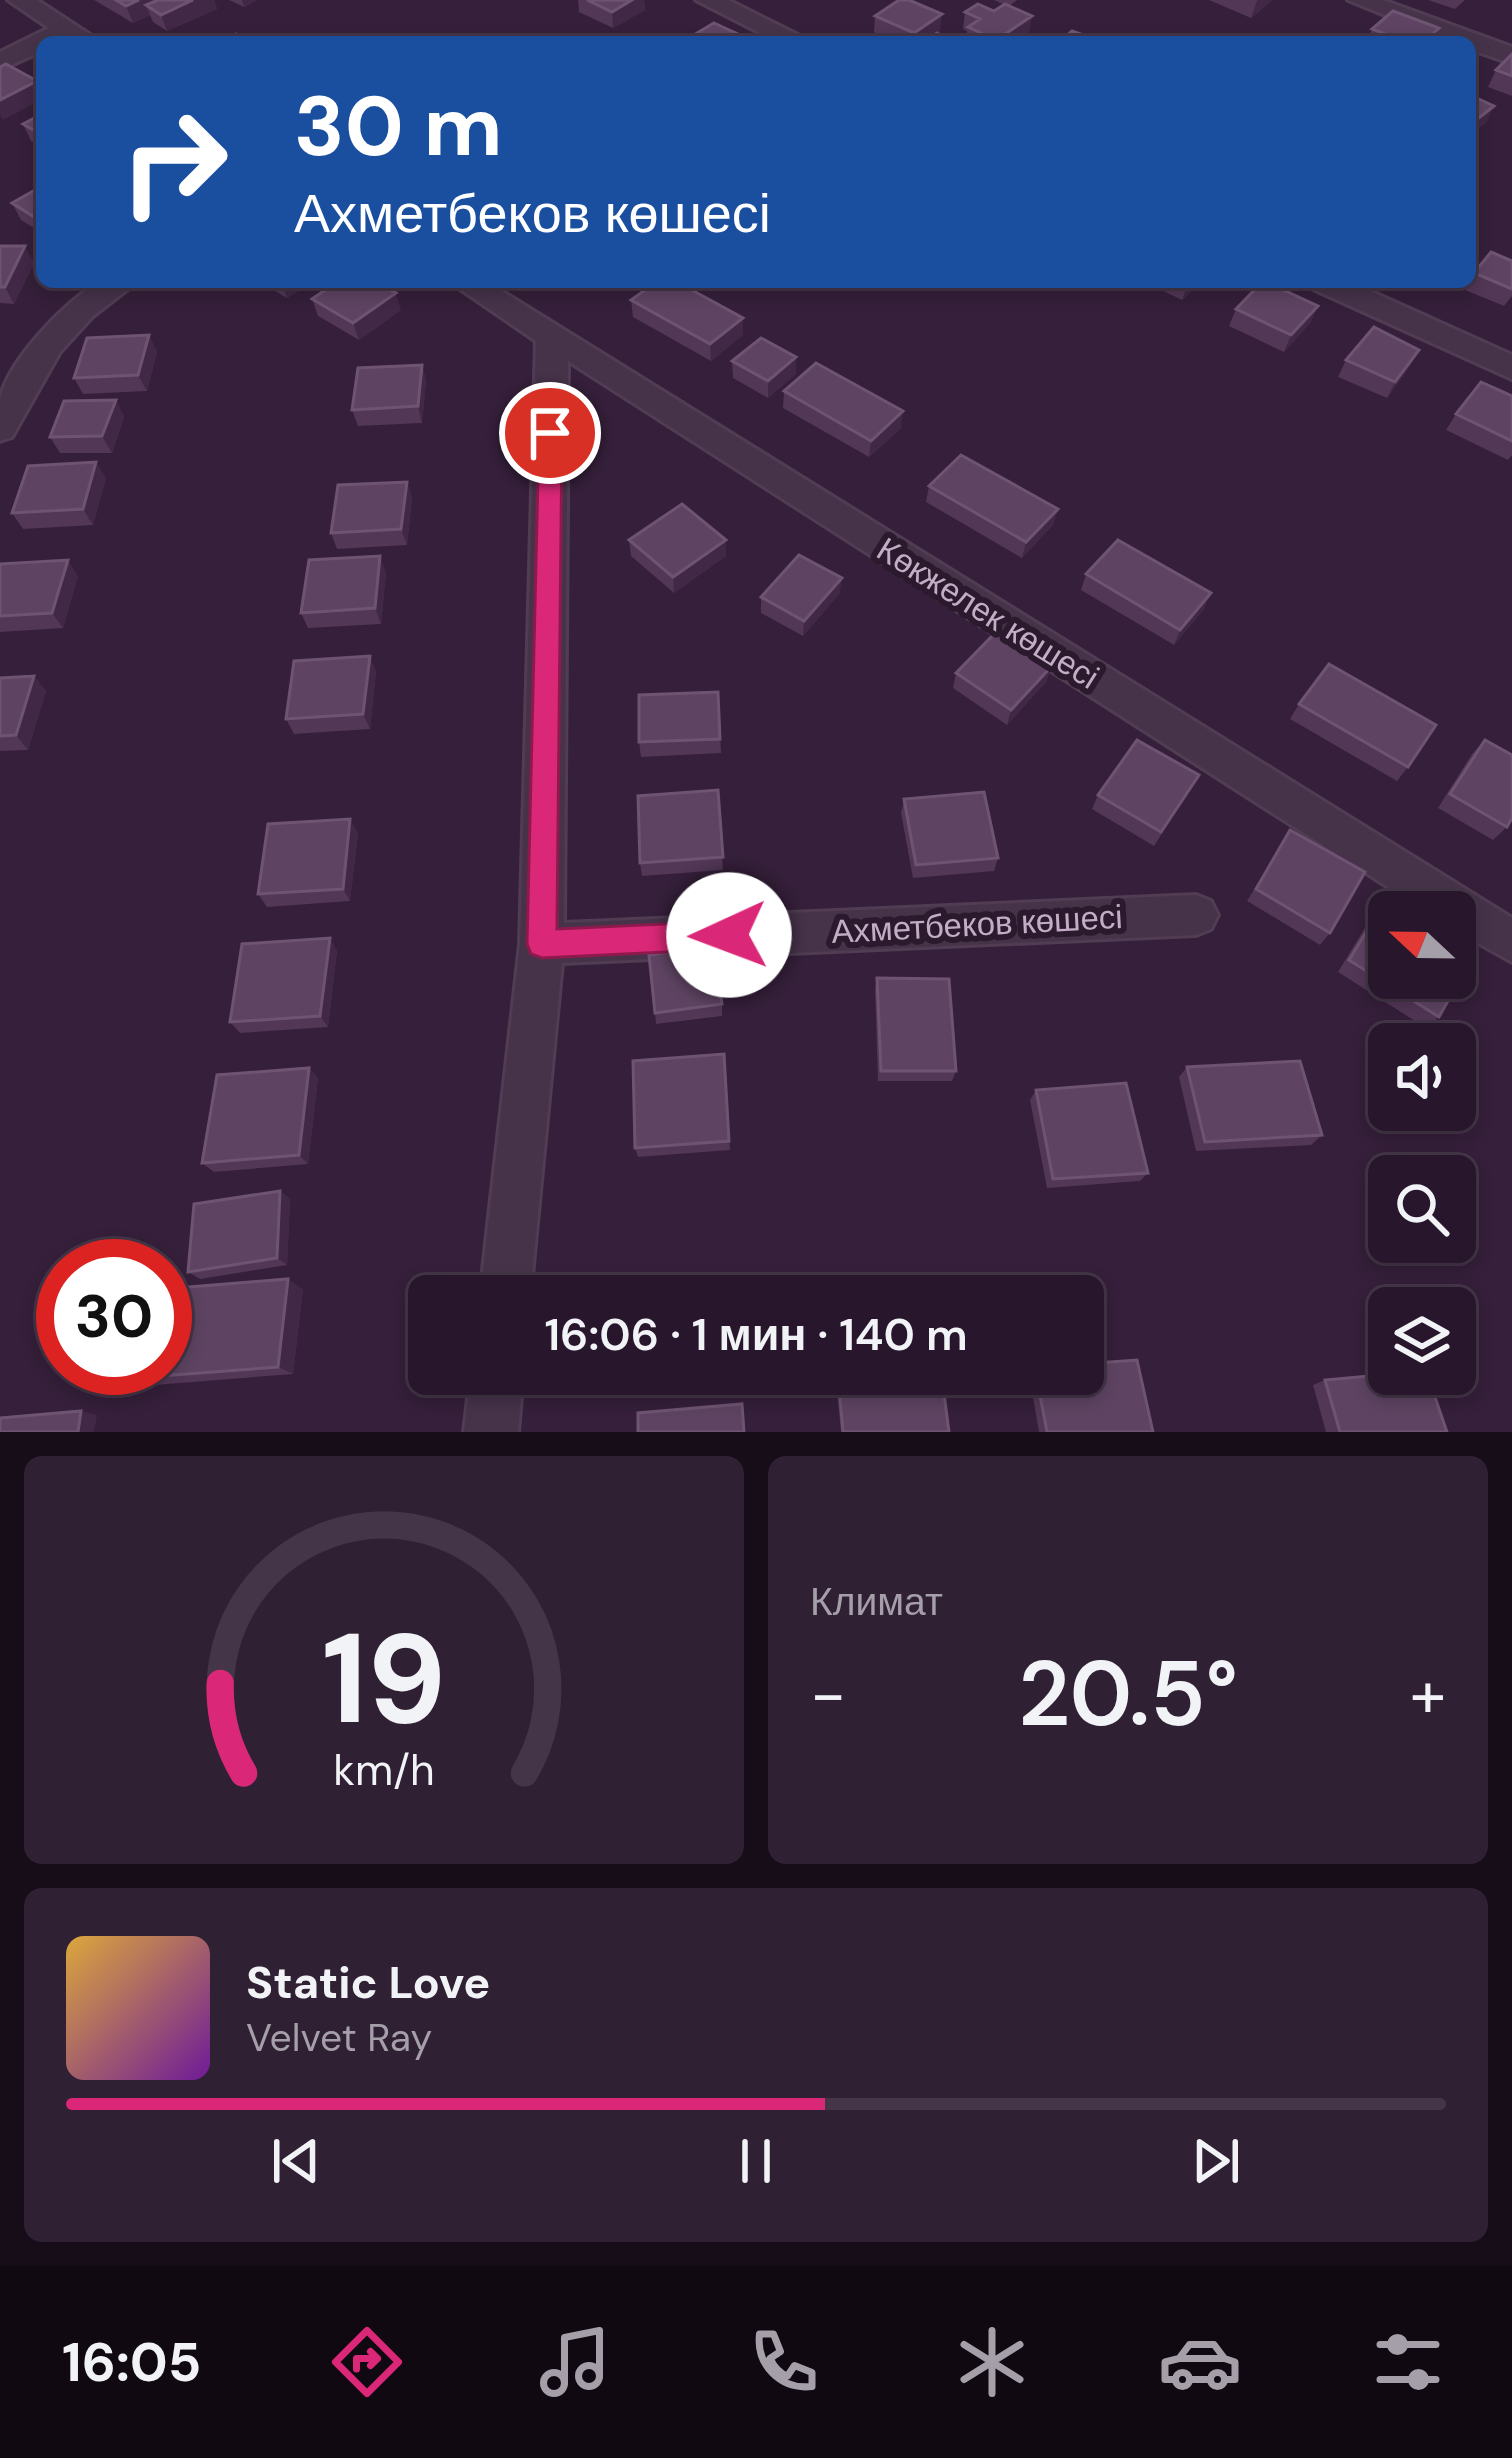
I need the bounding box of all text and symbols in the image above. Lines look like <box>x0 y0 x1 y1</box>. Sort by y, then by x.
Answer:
text: 30 m <box>294 72 503 181</box>
icon: right <box>96 84 252 240</box>
text: Ахметбеков көшесі <box>294 178 771 249</box>
pin <box>499 382 601 484</box>
icon: arrive <box>517 400 583 466</box>
street label: Көкжелек көшесі <box>869 528 1107 698</box>
position arrow <box>666 872 792 998</box>
north arrow <box>1368 891 1476 999</box>
map controls <box>1368 891 1476 1395</box>
street label: Ахметбеков көшесі <box>830 895 1124 953</box>
button: sound <box>1368 1023 1476 1131</box>
button: search <box>1368 1155 1476 1263</box>
speed limit sign: 30 <box>36 1239 192 1395</box>
button: layers <box>1368 1287 1476 1395</box>
text: 16:06 · 1 мин · 140 m <box>544 1305 968 1364</box>
text: Климат <box>810 1576 943 1627</box>
text: 19 <box>322 1598 446 1761</box>
text: 20.5° <box>1018 1636 1238 1753</box>
text: − <box>810 1652 846 1737</box>
text: + <box>1410 1652 1446 1737</box>
text: km/h <box>333 1742 435 1798</box>
text: Static Love <box>246 1953 490 2012</box>
text: Velvet Ray <box>246 2012 432 2063</box>
icon: previous <box>263 2128 329 2194</box>
icon: pause <box>723 2128 789 2194</box>
icon: next <box>1183 2128 1249 2194</box>
icon: directions <box>325 2320 409 2404</box>
icon: music <box>533 2320 617 2404</box>
icon: phone <box>742 2320 826 2404</box>
icon: climate <box>950 2320 1034 2404</box>
icon: car <box>1158 2320 1242 2404</box>
icon: filters <box>1366 2320 1450 2404</box>
text: 16:05 <box>62 2327 201 2398</box>

